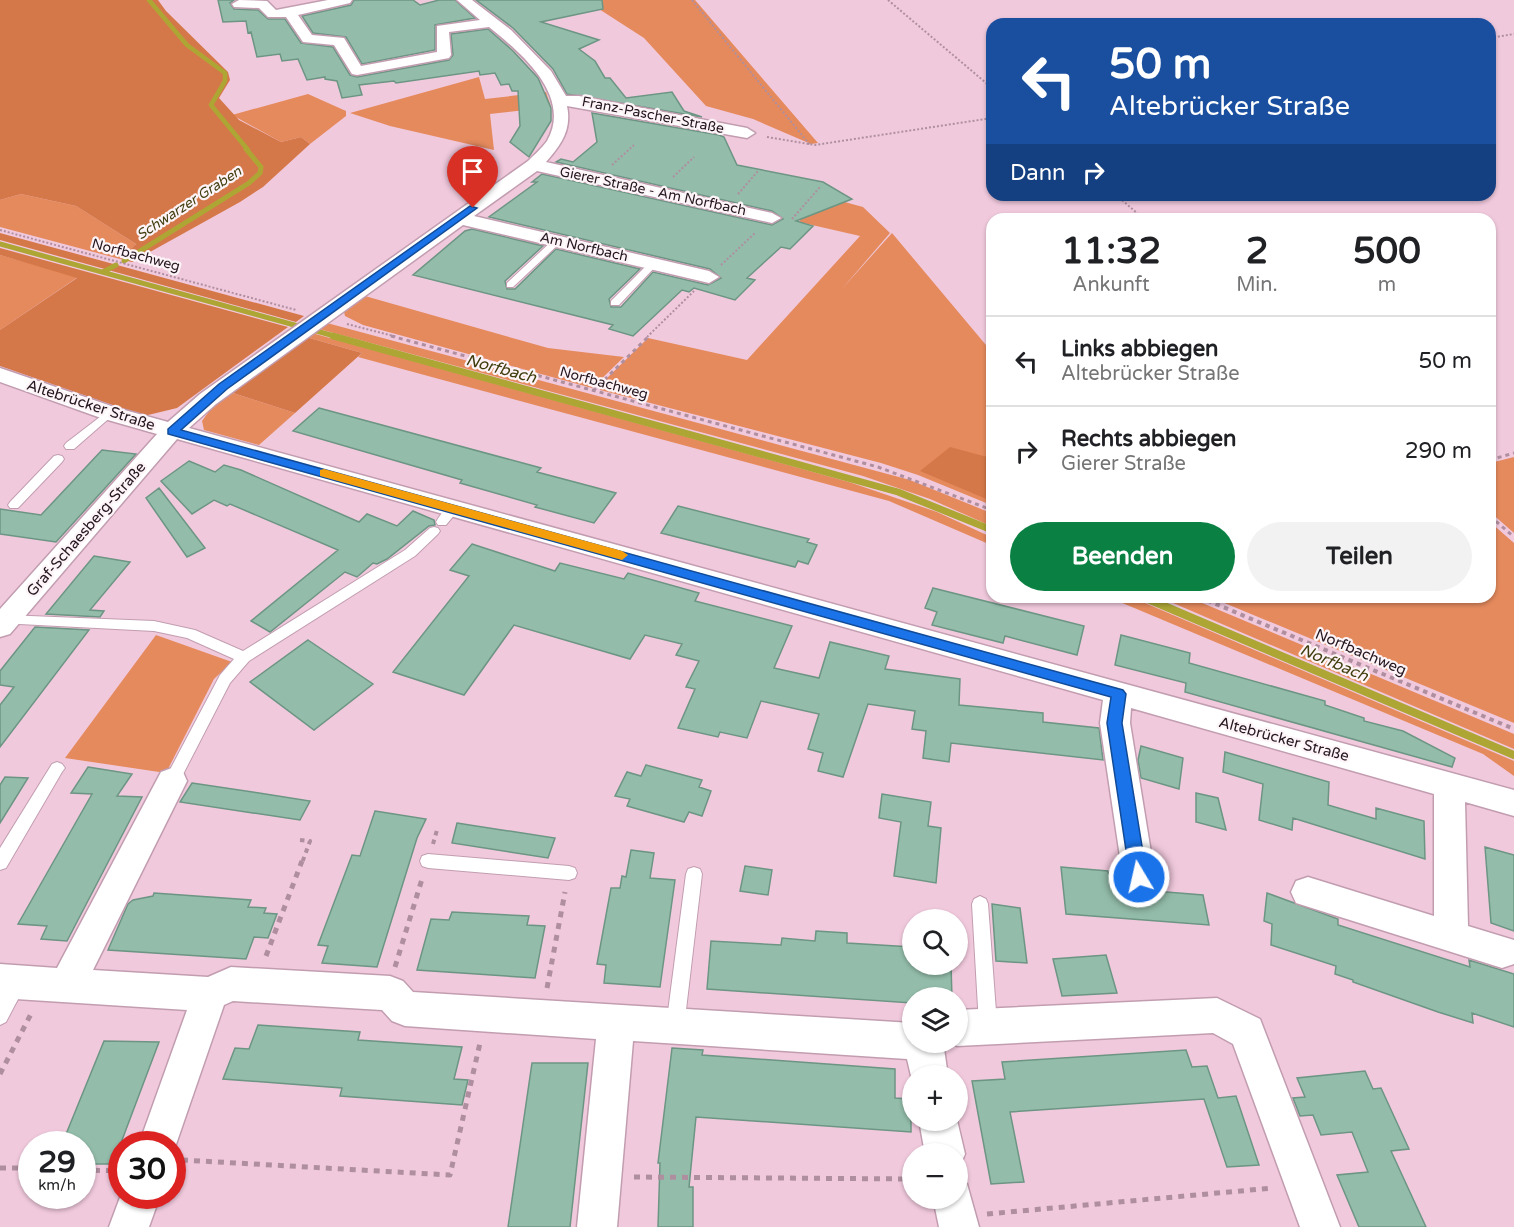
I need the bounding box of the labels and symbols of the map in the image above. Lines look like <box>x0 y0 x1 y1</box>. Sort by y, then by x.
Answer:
street label: Franz-Pascher-Straße <box>581 93 725 137</box>
pin <box>447 146 498 208</box>
water label: Schwarzer Graben <box>133 162 245 243</box>
street label: Gierer Straße - Am Norfbach <box>558 163 748 219</box>
street label: Am Norfbach <box>538 229 630 265</box>
street label: Norfbachweg <box>90 235 182 275</box>
water label: Norfbach <box>464 350 540 388</box>
street label: Norfbachweg <box>558 363 650 403</box>
street label: Altebrücker Straße <box>25 376 157 434</box>
street label: Graf-Schaesberg-Straße <box>23 458 149 600</box>
street label: Norfbachweg <box>1313 625 1409 679</box>
water label: Norfbach <box>1297 640 1371 686</box>
street label: Altebrücker Straße <box>1217 713 1351 765</box>
position arrow <box>1107 845 1171 909</box>
speed limit sign: 30 <box>108 1131 186 1209</box>

